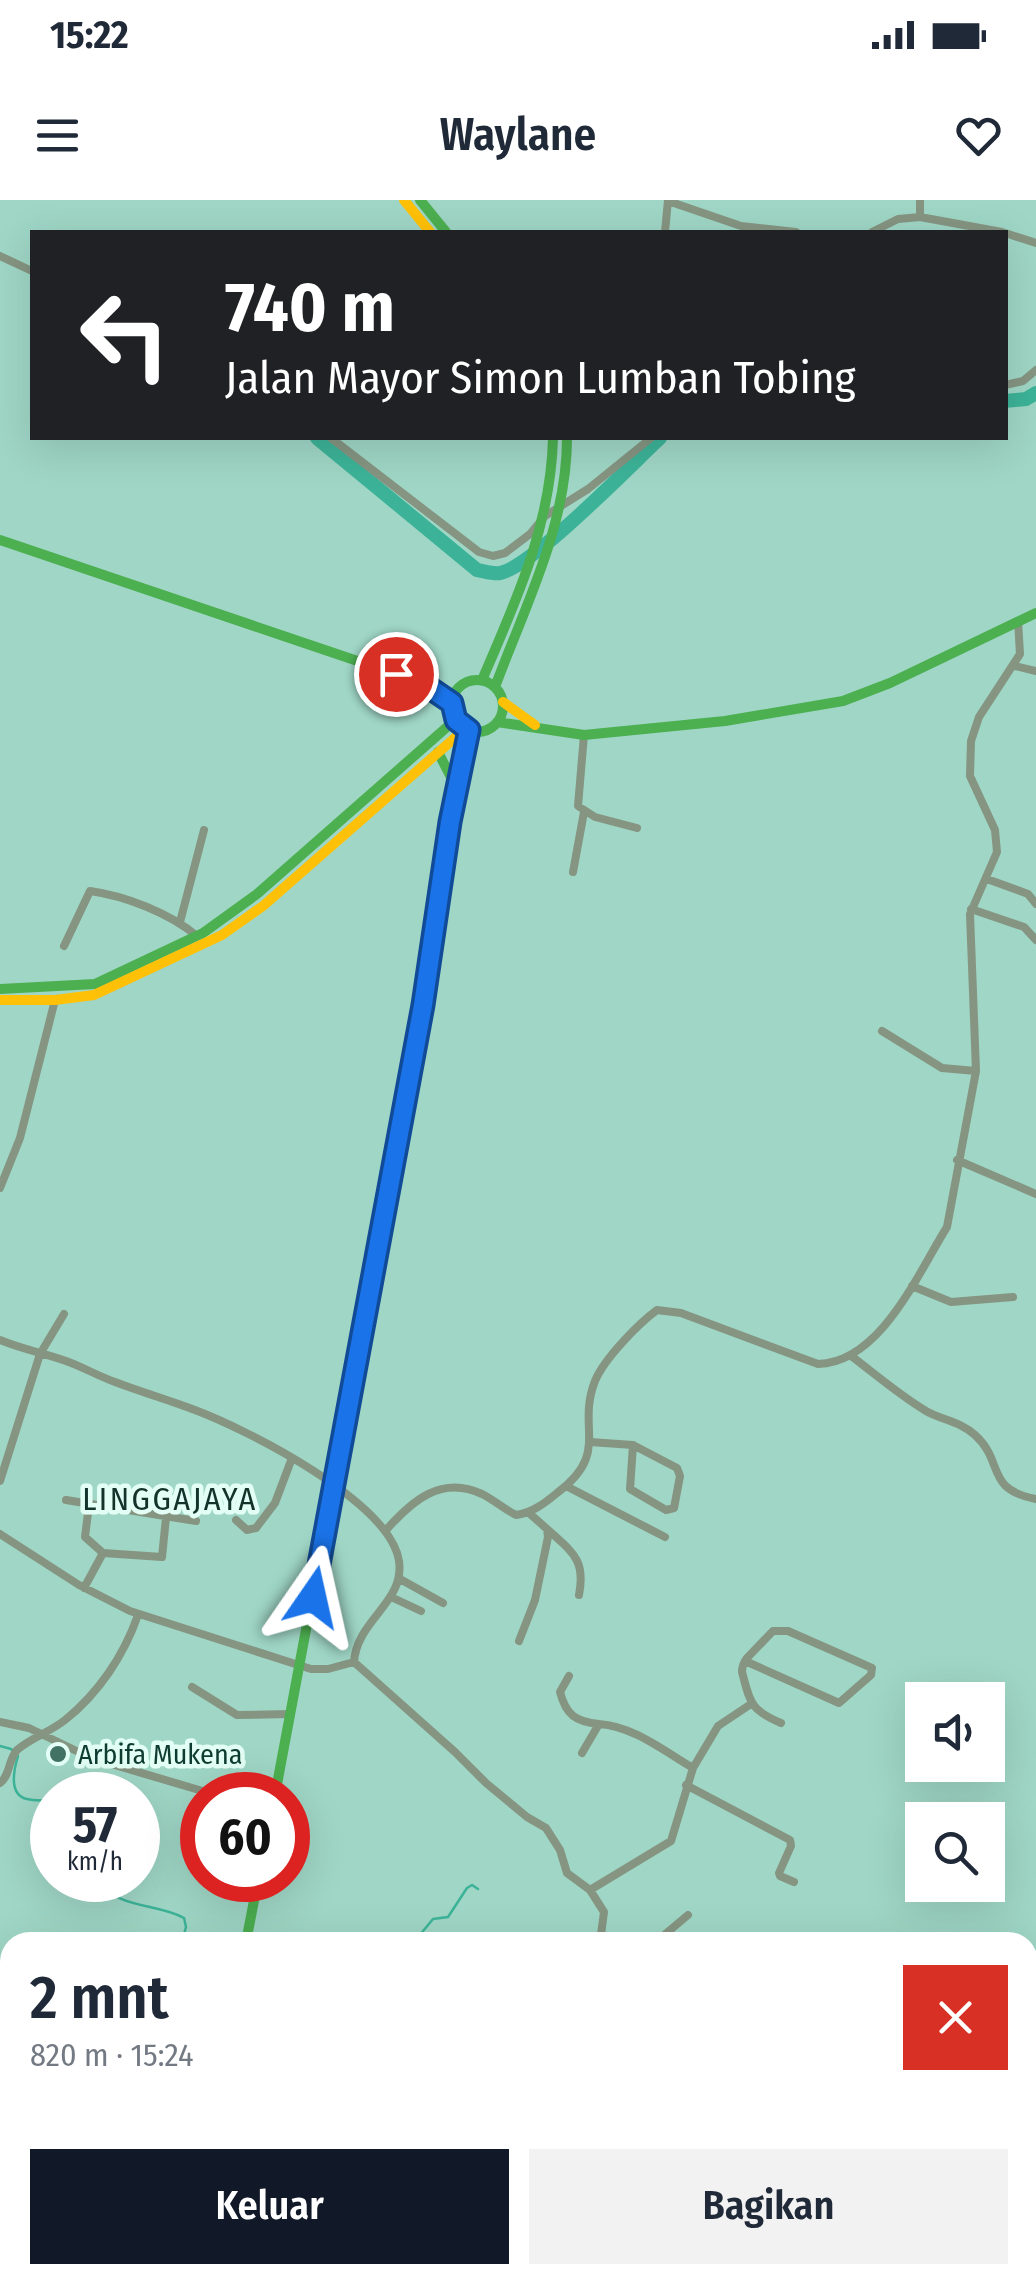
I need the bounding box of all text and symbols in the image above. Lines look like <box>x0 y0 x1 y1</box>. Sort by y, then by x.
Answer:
text: 15:22 <box>50 12 129 58</box>
icon: menu <box>30 108 85 163</box>
text: Waylane <box>440 108 596 162</box>
icon: heart <box>951 108 1006 163</box>
text: 740 m <box>225 266 395 350</box>
icon: left <box>60 270 190 400</box>
text: Jalan Mayor Simon Lumban Tobing <box>225 351 856 405</box>
pin <box>354 632 439 717</box>
icon: arrive <box>369 647 424 702</box>
district label: LINGGAJAYA <box>82 1480 258 1518</box>
position arrow <box>261 1545 365 1649</box>
map controls <box>905 1682 1005 1902</box>
button: sound <box>905 1682 1005 1782</box>
place label: Arbifa Mukena <box>78 1738 242 1771</box>
marker: Arbifa Mukena <box>47 1743 69 1765</box>
speed limit sign: 60 <box>180 1772 310 1902</box>
text: 57 <box>73 1795 117 1855</box>
button: search <box>905 1802 1005 1902</box>
text: km/h <box>67 1847 123 1877</box>
text: 2 mnt <box>30 1962 169 2034</box>
button: close <box>903 1965 1008 2070</box>
text: 820 m · 15:24 <box>30 2036 193 2074</box>
button: Keluar <box>30 2149 509 2264</box>
button: Bagikan <box>529 2149 1008 2264</box>

